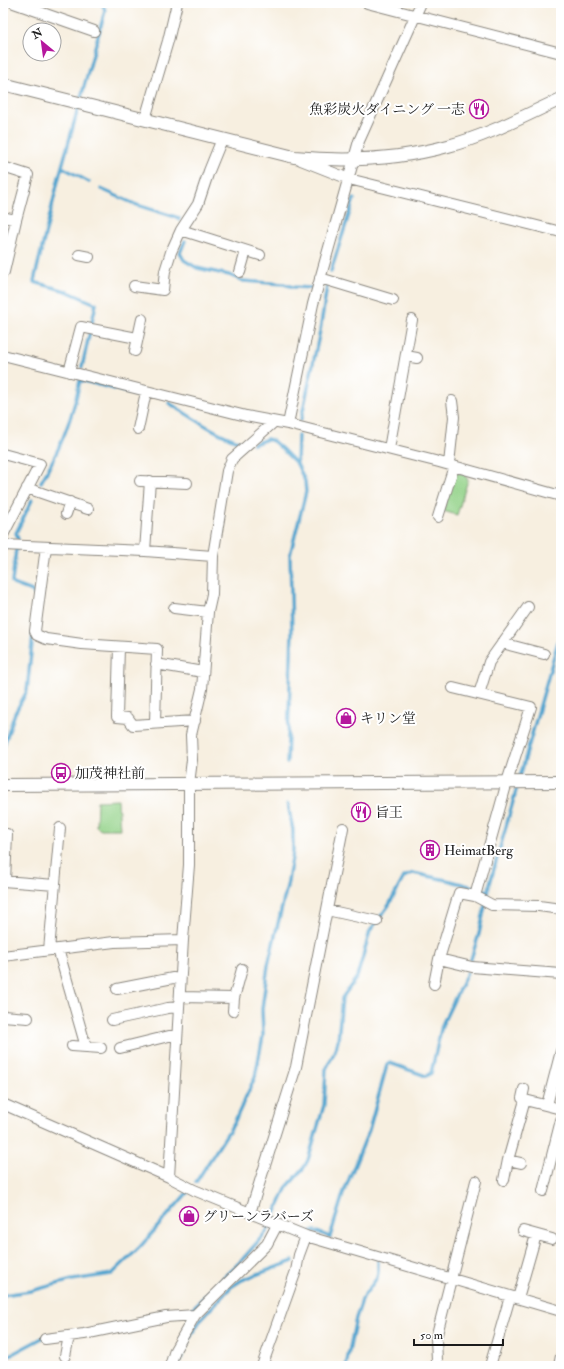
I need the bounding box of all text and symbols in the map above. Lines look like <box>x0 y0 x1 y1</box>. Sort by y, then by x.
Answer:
north arrow <box>22 22 62 62</box>
text: N <box>29 25 46 42</box>
restaurant icon: 魚彩炭火ダイニング 一志 <box>468 98 490 120</box>
place label: 魚彩炭火ダイニング 一志 <box>309 101 465 118</box>
shop icon: キリン堂 <box>335 707 357 729</box>
place label: キリン堂 <box>360 710 416 727</box>
bus stop icon: 加茂神社前 <box>50 762 72 784</box>
place label: 加茂神社前 <box>75 765 145 782</box>
restaurant icon: 旨王 <box>350 801 372 823</box>
place label: 旨王 <box>375 804 403 821</box>
building icon: HeimatBerg <box>419 839 441 861</box>
place label: HeimatBerg <box>444 842 514 859</box>
shop icon: グリーンラバーズ <box>178 1205 200 1227</box>
place label: グリーンラバーズ <box>203 1208 314 1225</box>
scale bar <box>414 1321 503 1347</box>
text: 50 m <box>420 1328 444 1343</box>

